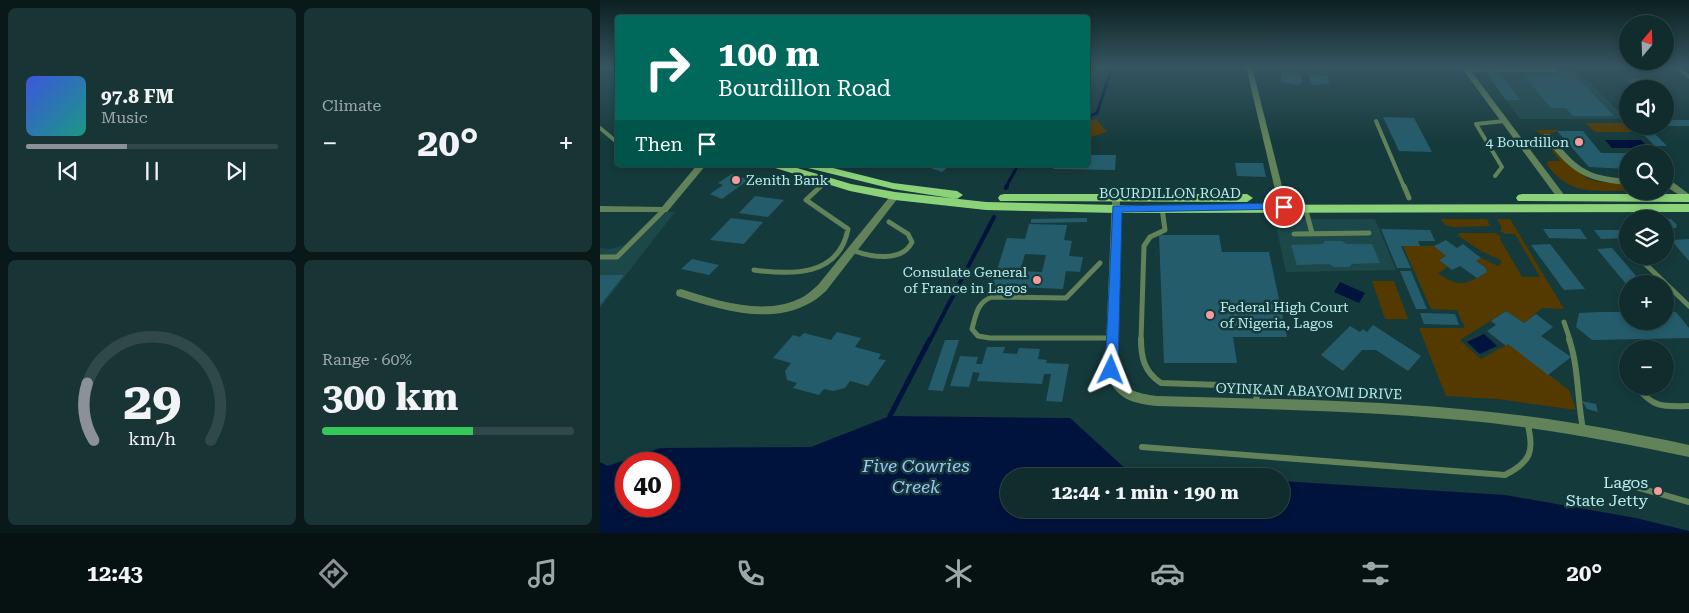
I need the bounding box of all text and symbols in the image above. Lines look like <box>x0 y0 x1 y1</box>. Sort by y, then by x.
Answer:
north arrow <box>1619 15 1674 70</box>
map controls <box>1619 15 1674 395</box>
text: 100 m <box>718 34 819 75</box>
icon: right <box>635 35 700 100</box>
text: Bourdillon Road <box>718 76 891 101</box>
button: sound <box>1619 80 1674 135</box>
text: 97.8 FM <box>101 85 174 108</box>
text: Climate <box>322 96 381 115</box>
text: Music <box>101 108 148 127</box>
text: 20° <box>417 121 479 165</box>
text: − <box>322 127 338 160</box>
text: + <box>558 127 574 160</box>
icon: arrive <box>693 130 721 158</box>
text: Then <box>635 133 683 156</box>
place label: 4 Bourdillon <box>1486 134 1569 150</box>
marker: 4 Bourdillon <box>1573 136 1585 148</box>
button: search <box>1619 145 1674 200</box>
icon: previous <box>54 157 82 185</box>
icon: pause <box>138 157 166 185</box>
icon: next <box>222 157 250 185</box>
place label: Zenith Bank <box>746 172 829 188</box>
marker: Zenith Bank <box>730 174 742 186</box>
street label: BOURDILLON ROAD <box>1099 185 1241 201</box>
pin <box>1263 186 1305 228</box>
icon: arrive <box>1270 193 1298 221</box>
button: layers <box>1619 210 1674 265</box>
place label: Consulate General of France in Lagos <box>903 264 1028 296</box>
marker: Consulate General of France in Lagos <box>1031 274 1043 286</box>
button: + <box>1619 275 1674 330</box>
place label: Federal High Court of Nigeria, Lagos <box>1220 299 1349 331</box>
marker: Federal High Court of Nigeria, Lagos <box>1204 309 1216 321</box>
button: − <box>1619 340 1674 395</box>
position arrow <box>1084 343 1136 395</box>
text: Range · 60% <box>322 350 412 369</box>
text: 29 <box>123 371 181 432</box>
text: 300 km <box>322 375 458 419</box>
street label: OYINKAN ABAYOMI DRIVE <box>1215 380 1403 402</box>
text: km/h <box>128 428 176 449</box>
speed limit sign: 40 <box>615 452 680 517</box>
water label: Five Cowries Creek <box>861 455 970 497</box>
place label: Lagos State Jetty <box>1566 473 1649 510</box>
text: 12:44 · 1 min · 190 m <box>1051 481 1239 504</box>
marker: Lagos State Jetty <box>1652 485 1664 497</box>
icon: directions <box>316 556 351 591</box>
icon: music <box>525 556 560 591</box>
icon: phone <box>733 556 768 591</box>
icon: climate <box>941 556 976 591</box>
icon: car <box>1150 556 1185 591</box>
icon: filters <box>1358 556 1393 591</box>
text: 12:43 <box>87 561 143 586</box>
text: 20° <box>1567 561 1602 586</box>

